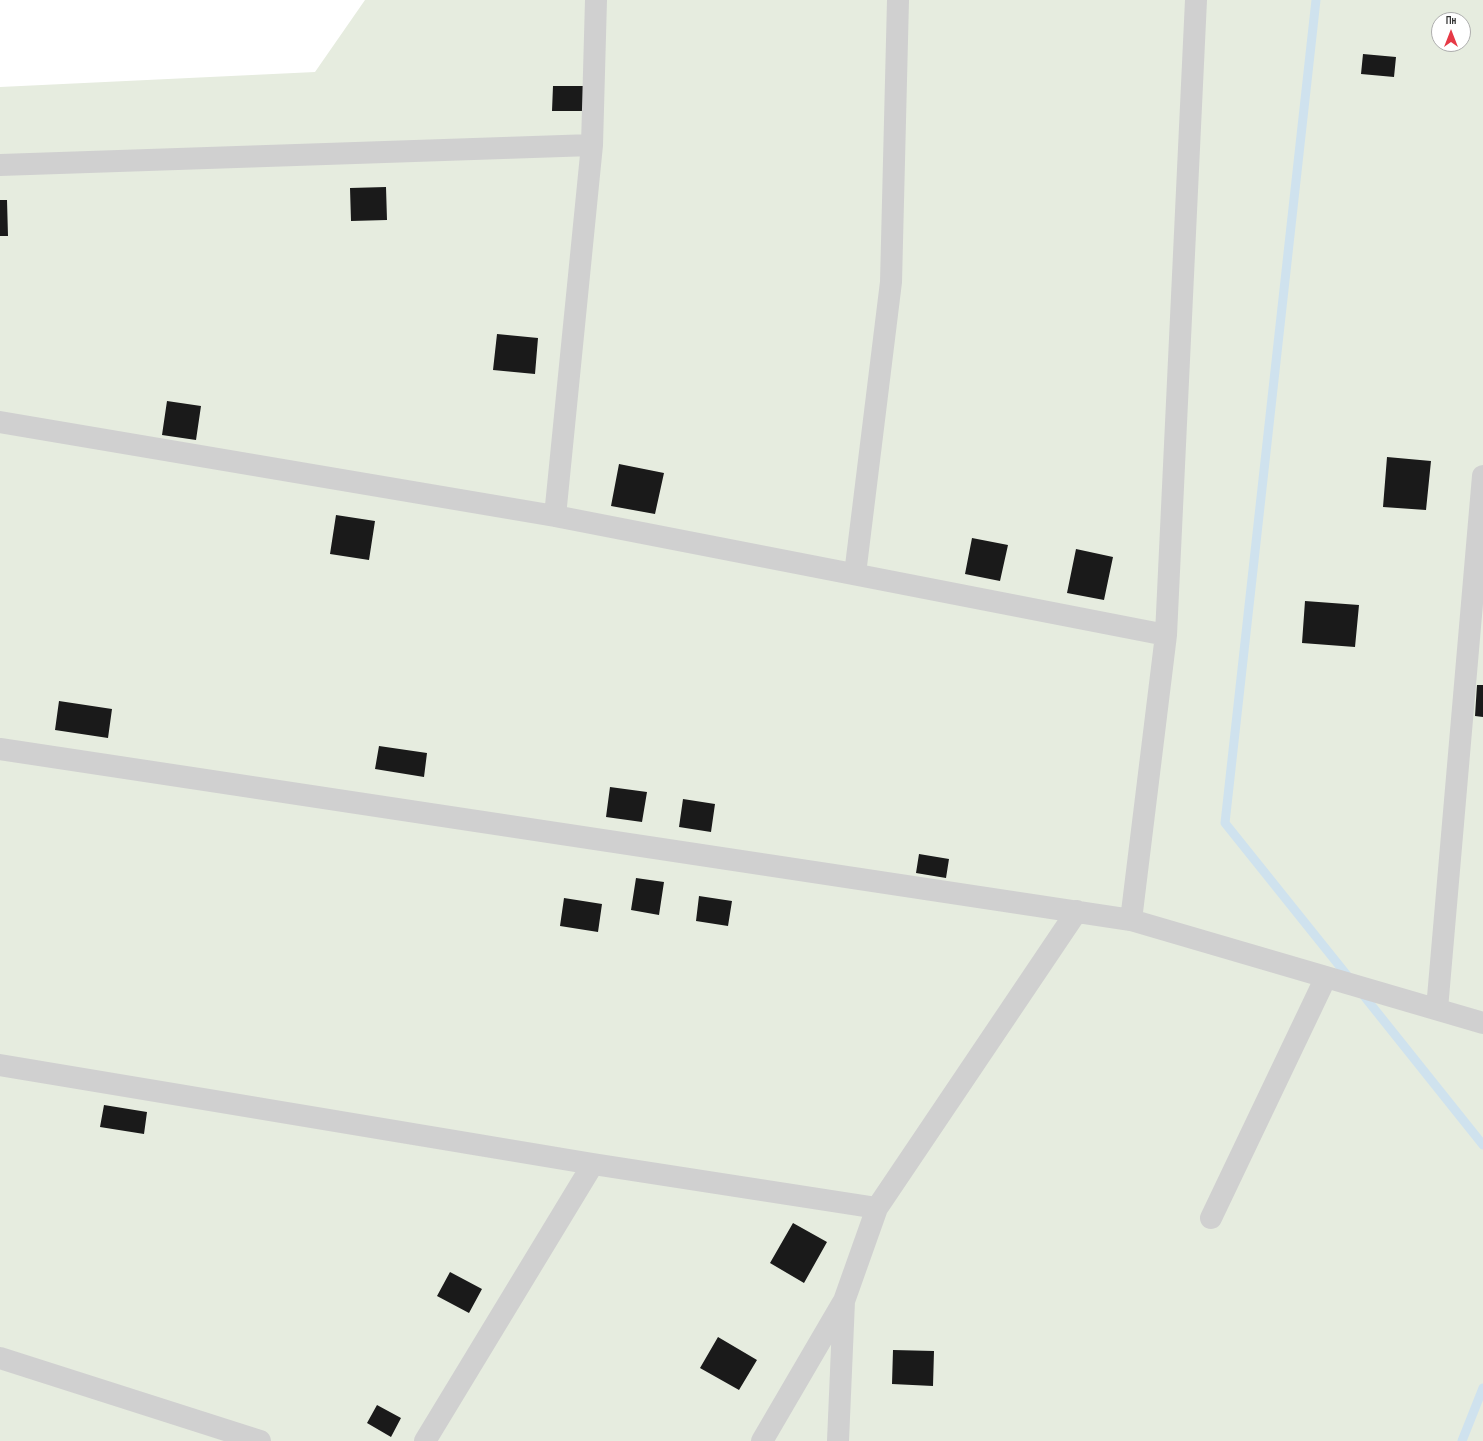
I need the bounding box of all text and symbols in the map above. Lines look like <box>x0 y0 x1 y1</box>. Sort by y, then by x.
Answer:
north arrow <box>1431 12 1471 52</box>
text: Пн <box>1446 14 1456 27</box>

